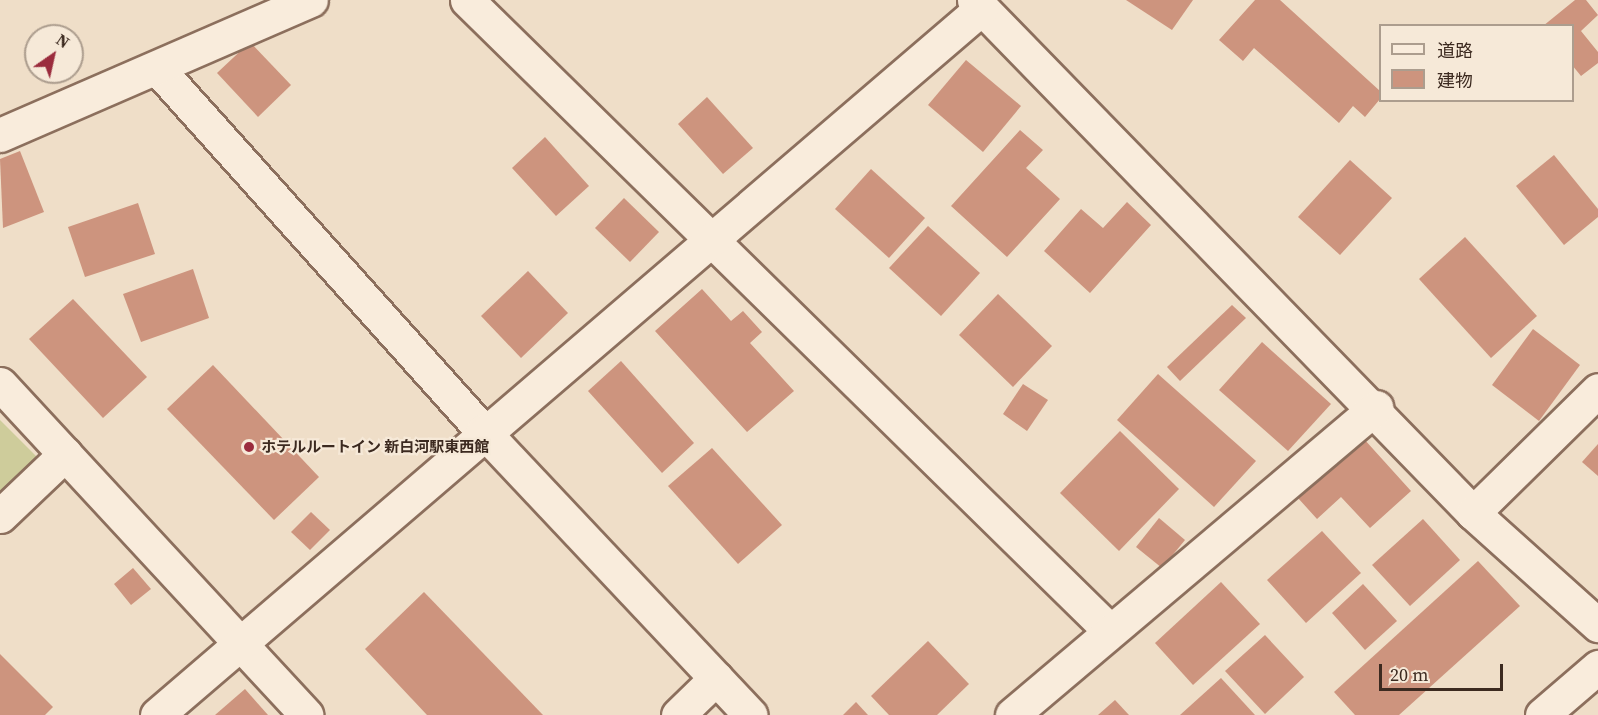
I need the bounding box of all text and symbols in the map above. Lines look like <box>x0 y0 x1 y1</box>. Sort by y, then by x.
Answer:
north arrow <box>24 24 84 84</box>
legend <box>1379 24 1574 102</box>
text: N <box>52 28 74 53</box>
text: 道路 <box>1437 38 1473 63</box>
text: 建物 <box>1437 68 1473 93</box>
place label: ホテルルートイン 新白河駅東西館 <box>261 438 489 456</box>
marker: ホテルルートイン 新白河駅東西館 <box>242 440 256 454</box>
scale bar <box>1382 652 1506 690</box>
text: 20 m <box>1390 662 1428 687</box>

